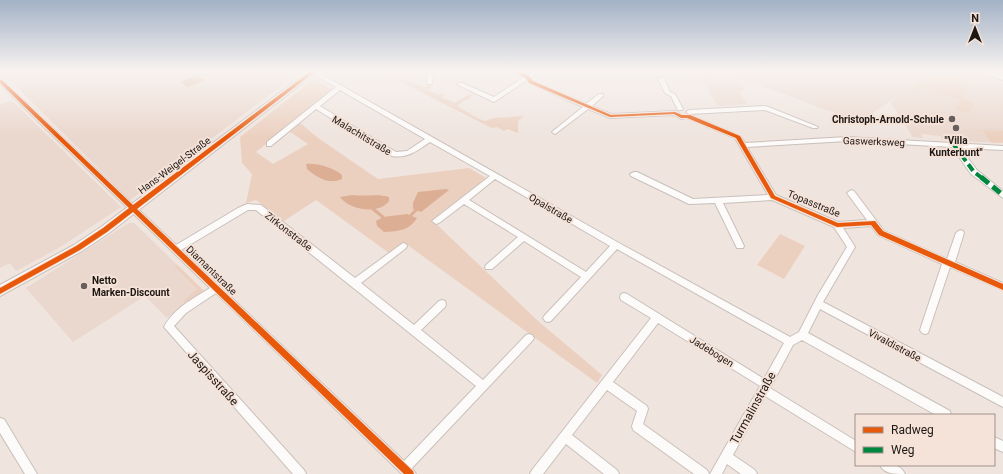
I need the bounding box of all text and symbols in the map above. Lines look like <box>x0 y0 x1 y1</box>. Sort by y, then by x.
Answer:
north arrow <box>955 8 995 48</box>
text: N <box>971 12 979 25</box>
street label: Malachitstraße <box>330 114 393 157</box>
place label: Christoph-Arnold-Schule <box>832 114 945 125</box>
marker: Christoph-Arnold-Schule <box>947 114 957 124</box>
marker: "Villa Kunterbunt" <box>951 123 961 133</box>
street label: Hans-Weigel-Straße <box>136 135 213 196</box>
street label: Gaswerksweg <box>843 135 905 148</box>
place label: "Villa Kunterbunt" <box>929 135 983 158</box>
street label: Topasstraße <box>786 188 842 219</box>
street label: Opalstraße <box>527 191 575 225</box>
street label: Zirkonstraße <box>263 210 314 253</box>
street label: Diamantstraße <box>184 244 239 297</box>
place label: Netto Marken-Discount <box>92 275 170 298</box>
marker: Netto Marken-Discount <box>79 281 89 291</box>
street label: Vivaldistraße <box>867 327 923 364</box>
street label: Jadebogen <box>688 334 736 369</box>
street label: Jaspisstraße <box>185 348 241 408</box>
street label: Turmalinstraße <box>727 369 779 447</box>
legend <box>855 414 995 466</box>
text: Radweg <box>891 423 934 437</box>
text: Weg <box>891 443 915 457</box>

